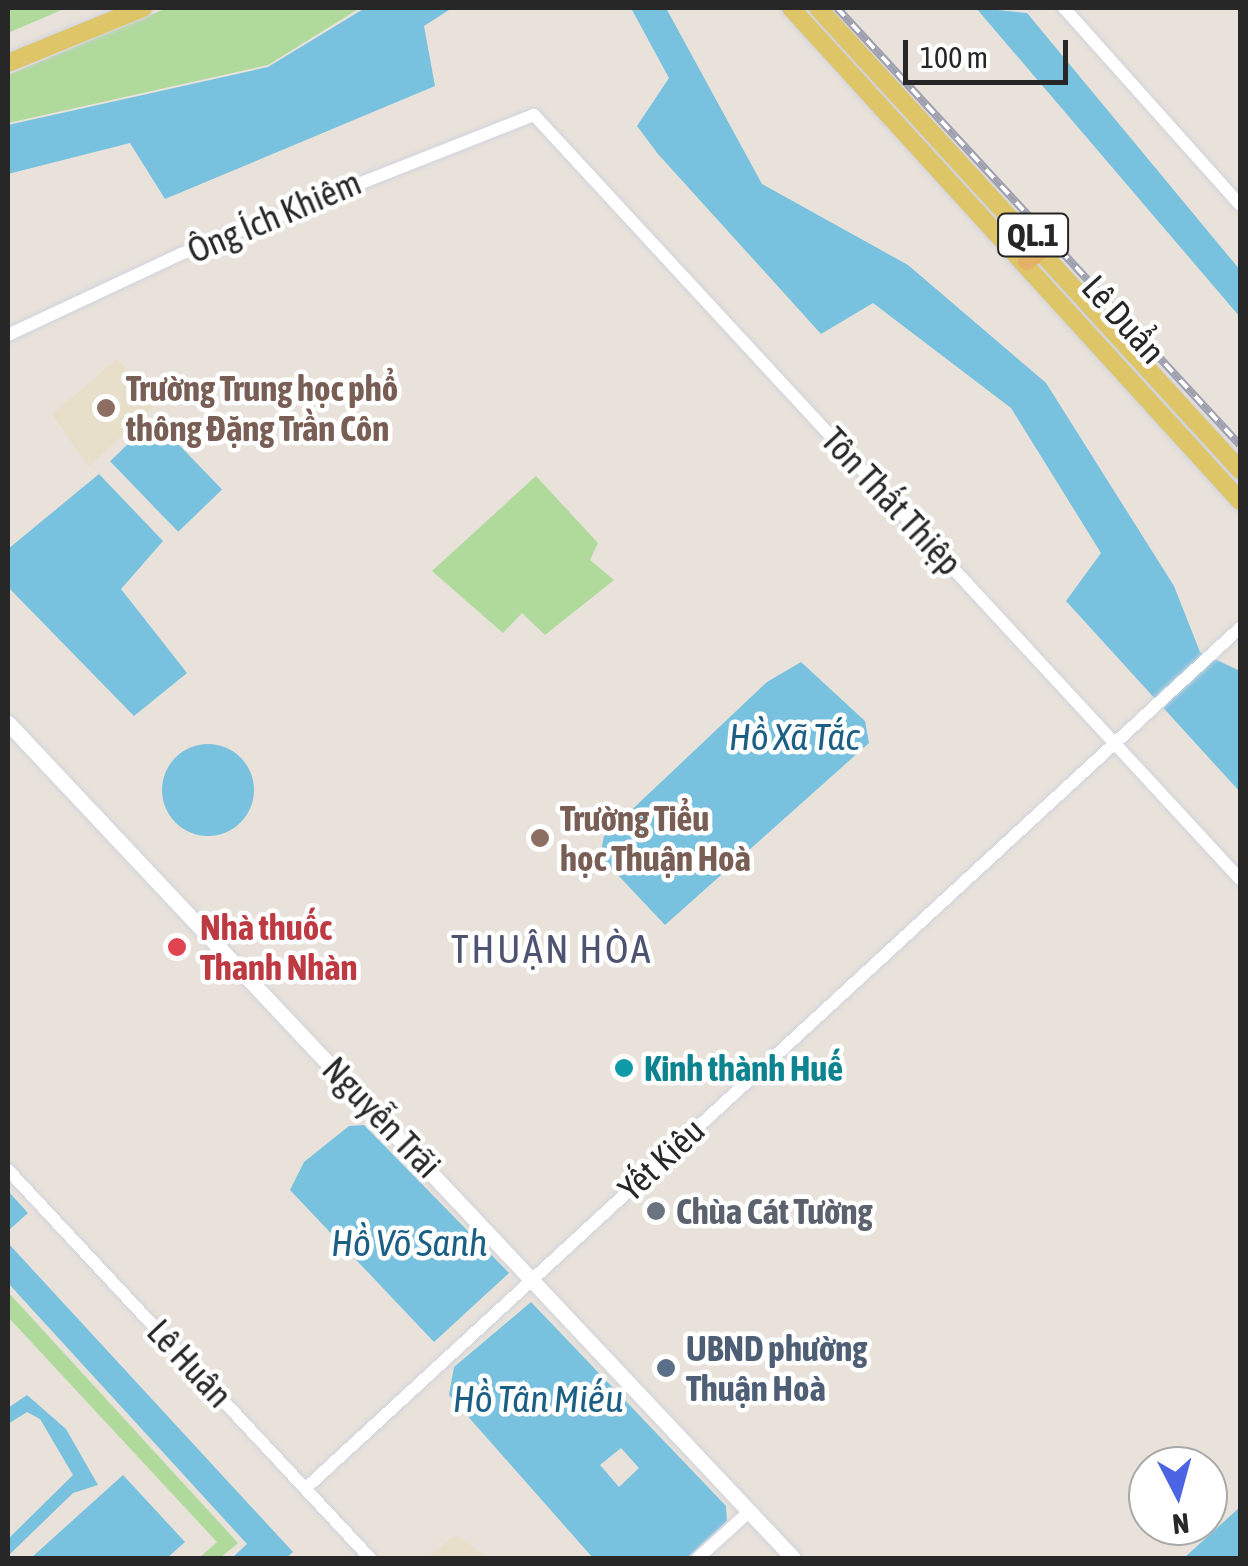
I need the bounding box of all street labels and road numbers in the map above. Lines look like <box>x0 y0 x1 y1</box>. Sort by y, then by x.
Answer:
street label: Ông Ích Khiêm <box>181 161 367 271</box>
road number: QL.1 <box>996 208 1070 262</box>
street label: Lê Duẩn <box>1074 266 1174 372</box>
street label: Tôn Thất Thiệp <box>813 418 971 584</box>
street label: Nguyễn Trãi <box>314 1048 450 1186</box>
street label: Yết Kiêu <box>609 1109 713 1209</box>
street label: Lê Huân <box>139 1310 241 1416</box>

